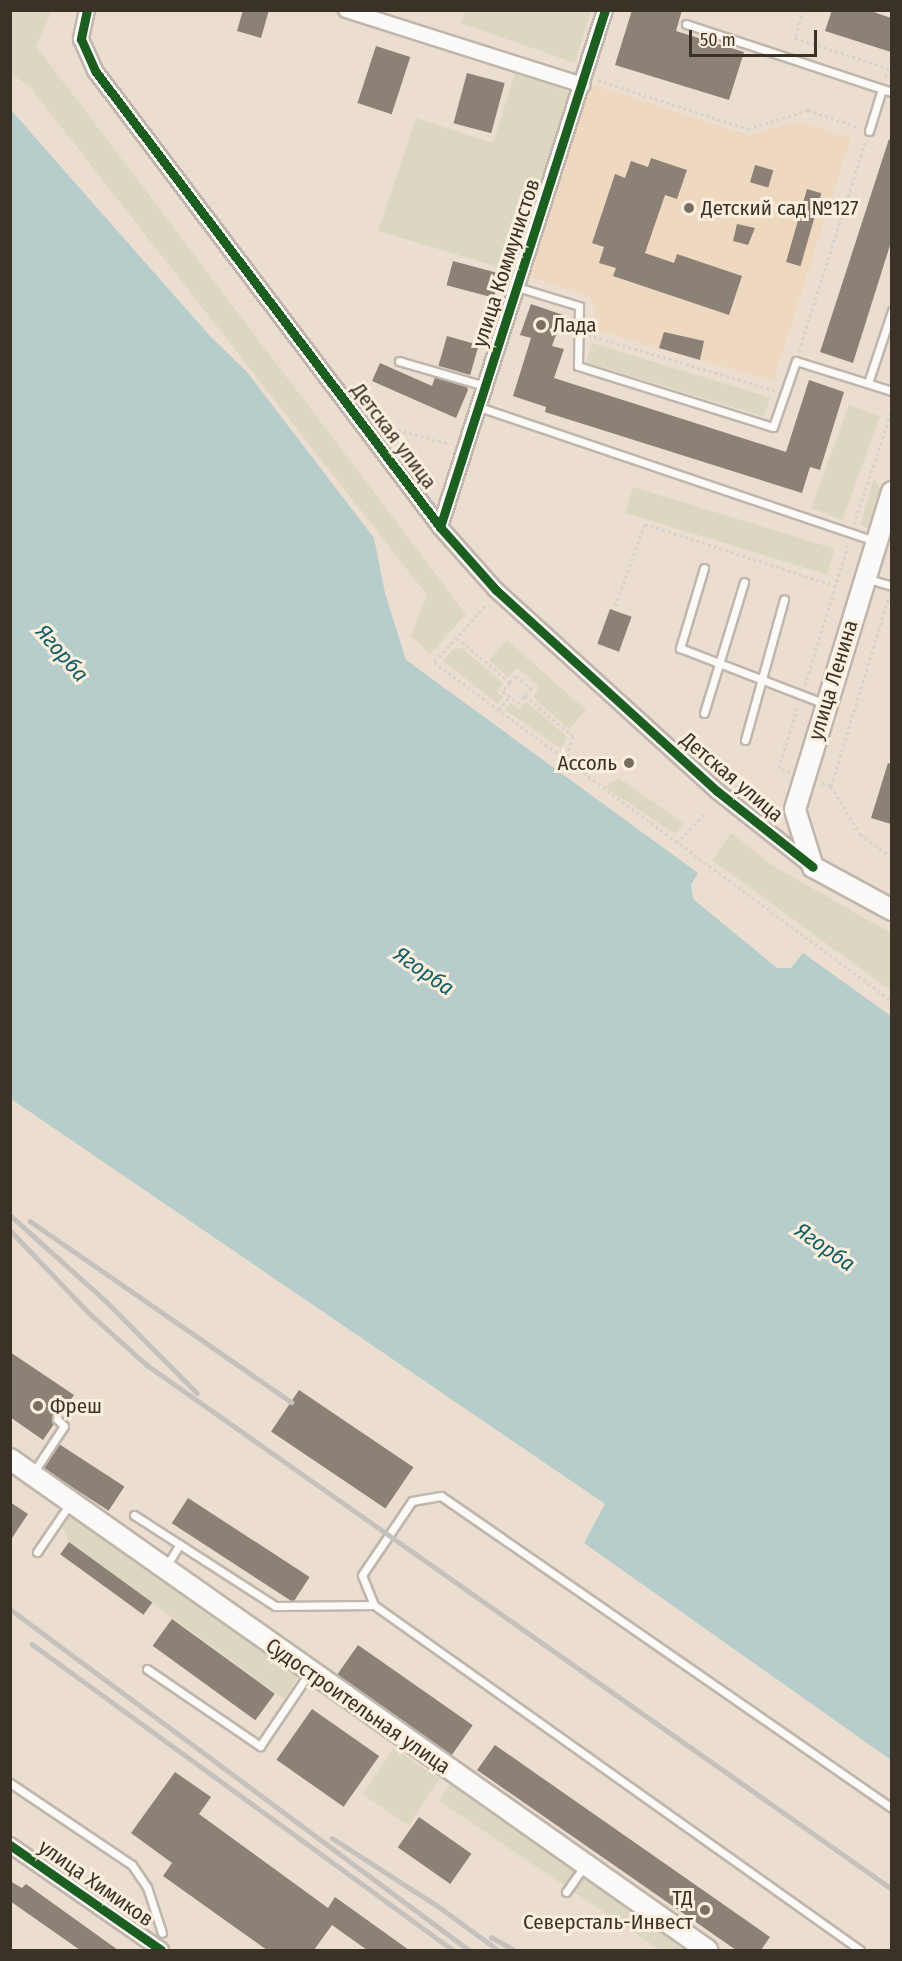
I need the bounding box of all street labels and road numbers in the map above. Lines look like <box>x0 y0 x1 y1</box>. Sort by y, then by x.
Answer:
street label: улица Коммунистов <box>467 176 545 350</box>
street label: Детская улица <box>346 378 442 494</box>
street label: улица Ленина <box>803 617 863 743</box>
street label: Детская улица <box>676 727 788 827</box>
street label: Судостроительная улица <box>261 1633 455 1779</box>
street label: улица Химиков <box>34 1834 158 1932</box>

